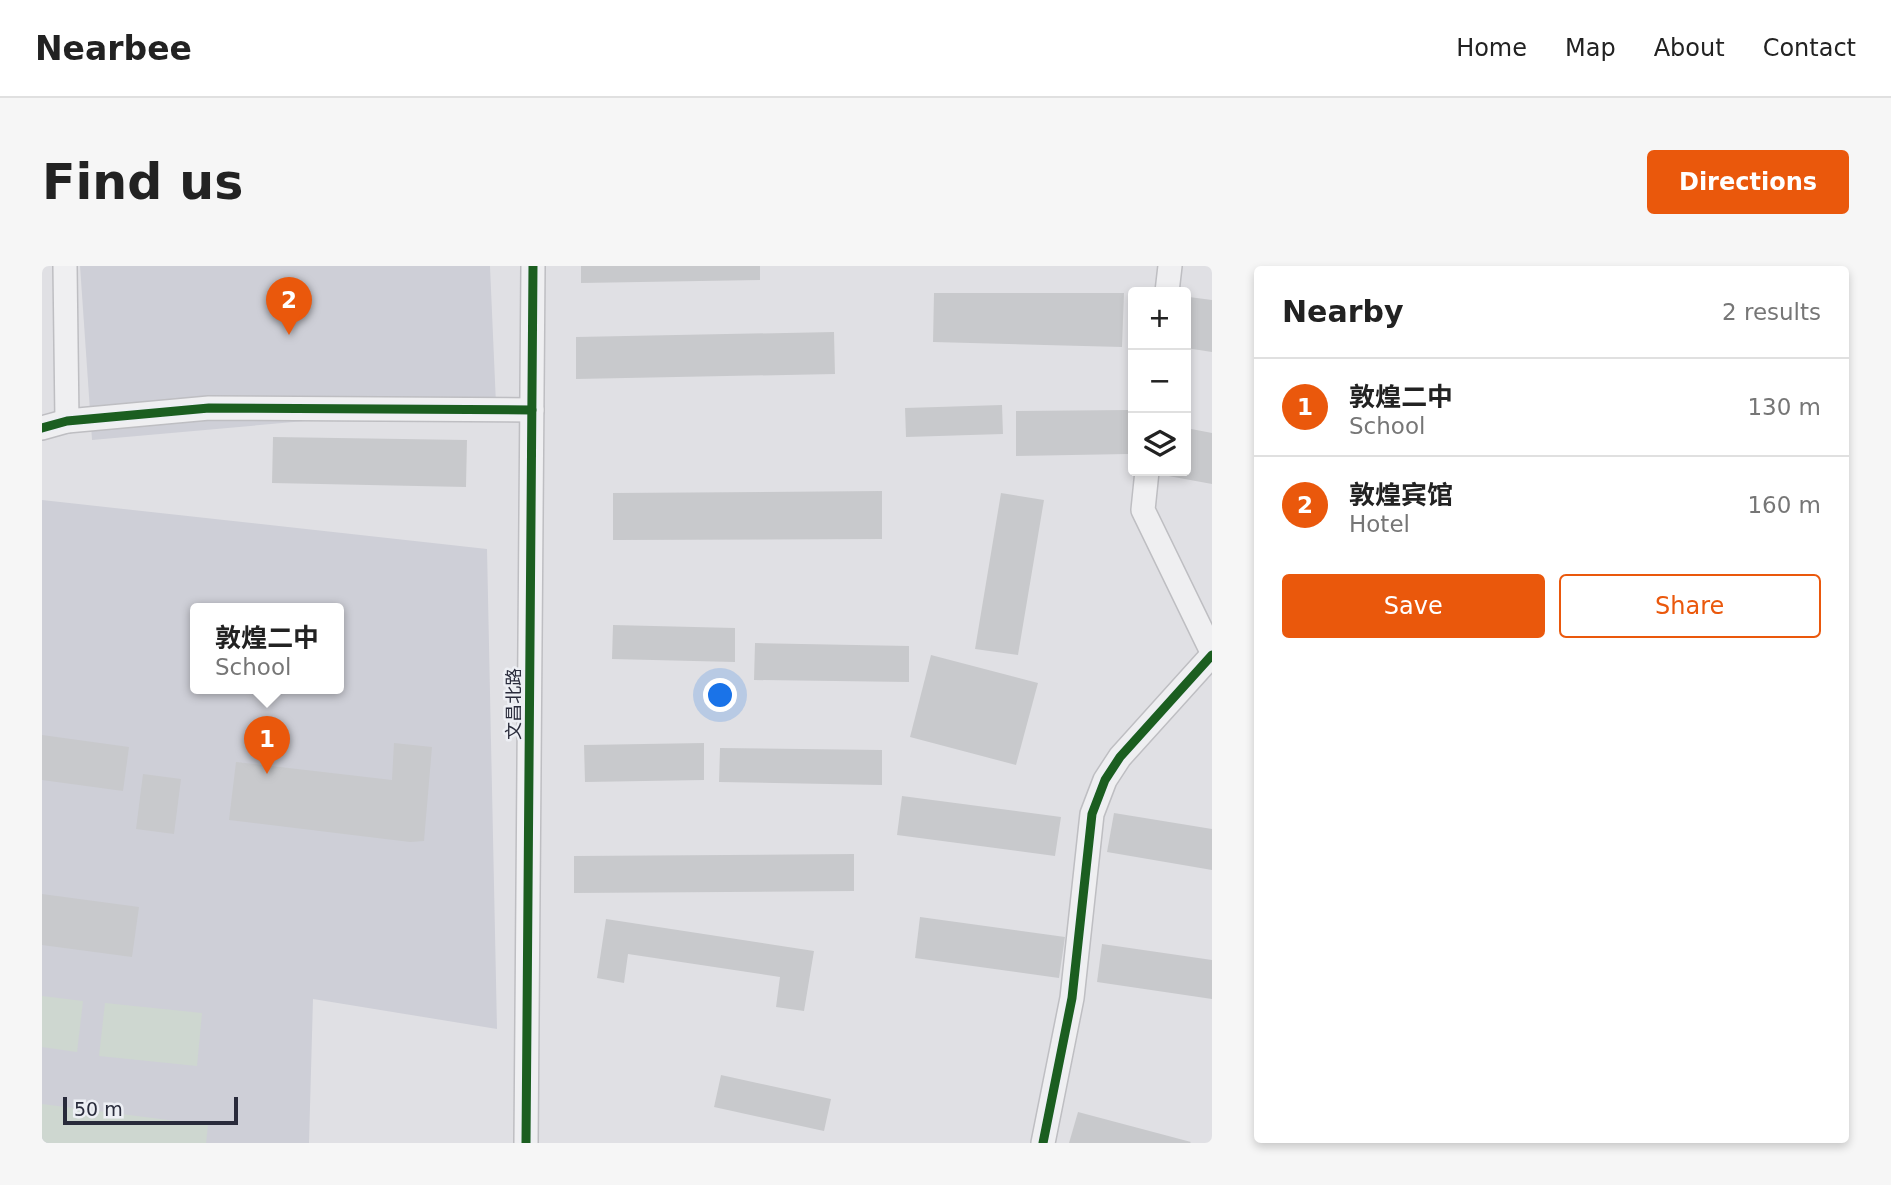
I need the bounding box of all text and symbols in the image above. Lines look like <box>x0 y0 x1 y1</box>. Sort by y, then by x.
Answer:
text: Nearbee <box>35 29 192 68</box>
text: Home <box>1456 34 1527 62</box>
text: Map <box>1565 34 1616 62</box>
text: About <box>1654 34 1725 62</box>
text: Contact <box>1763 34 1856 62</box>
button: Directions <box>1647 150 1849 214</box>
text: Find us <box>42 154 243 211</box>
pin: 2 <box>266 277 312 335</box>
map controls <box>1128 287 1191 476</box>
button: + <box>1128 287 1191 350</box>
text: Nearby <box>1282 294 1404 329</box>
text: 2 results <box>1722 299 1821 325</box>
button: − <box>1128 350 1191 413</box>
text: 敦煌二中 <box>1349 382 1453 412</box>
text: 1 <box>1297 394 1313 420</box>
text: 130 m <box>1747 394 1821 420</box>
button: layers <box>1128 413 1191 476</box>
text: School <box>1349 413 1425 439</box>
text: 敦煌宾馆 <box>1349 480 1453 510</box>
text: 2 <box>1297 492 1313 518</box>
text: 160 m <box>1747 492 1821 518</box>
text: Hotel <box>1349 511 1410 537</box>
button: Save <box>1282 574 1545 638</box>
button: Share <box>1559 574 1821 638</box>
popup <box>190 603 344 694</box>
text: 敦煌二中 <box>215 623 319 653</box>
text: School <box>215 654 291 680</box>
street label: 文昌北路 <box>503 668 524 740</box>
your location <box>703 678 737 712</box>
pin: 1 <box>244 716 290 774</box>
scale bar <box>63 1094 238 1126</box>
text: 50 m <box>74 1098 123 1120</box>

